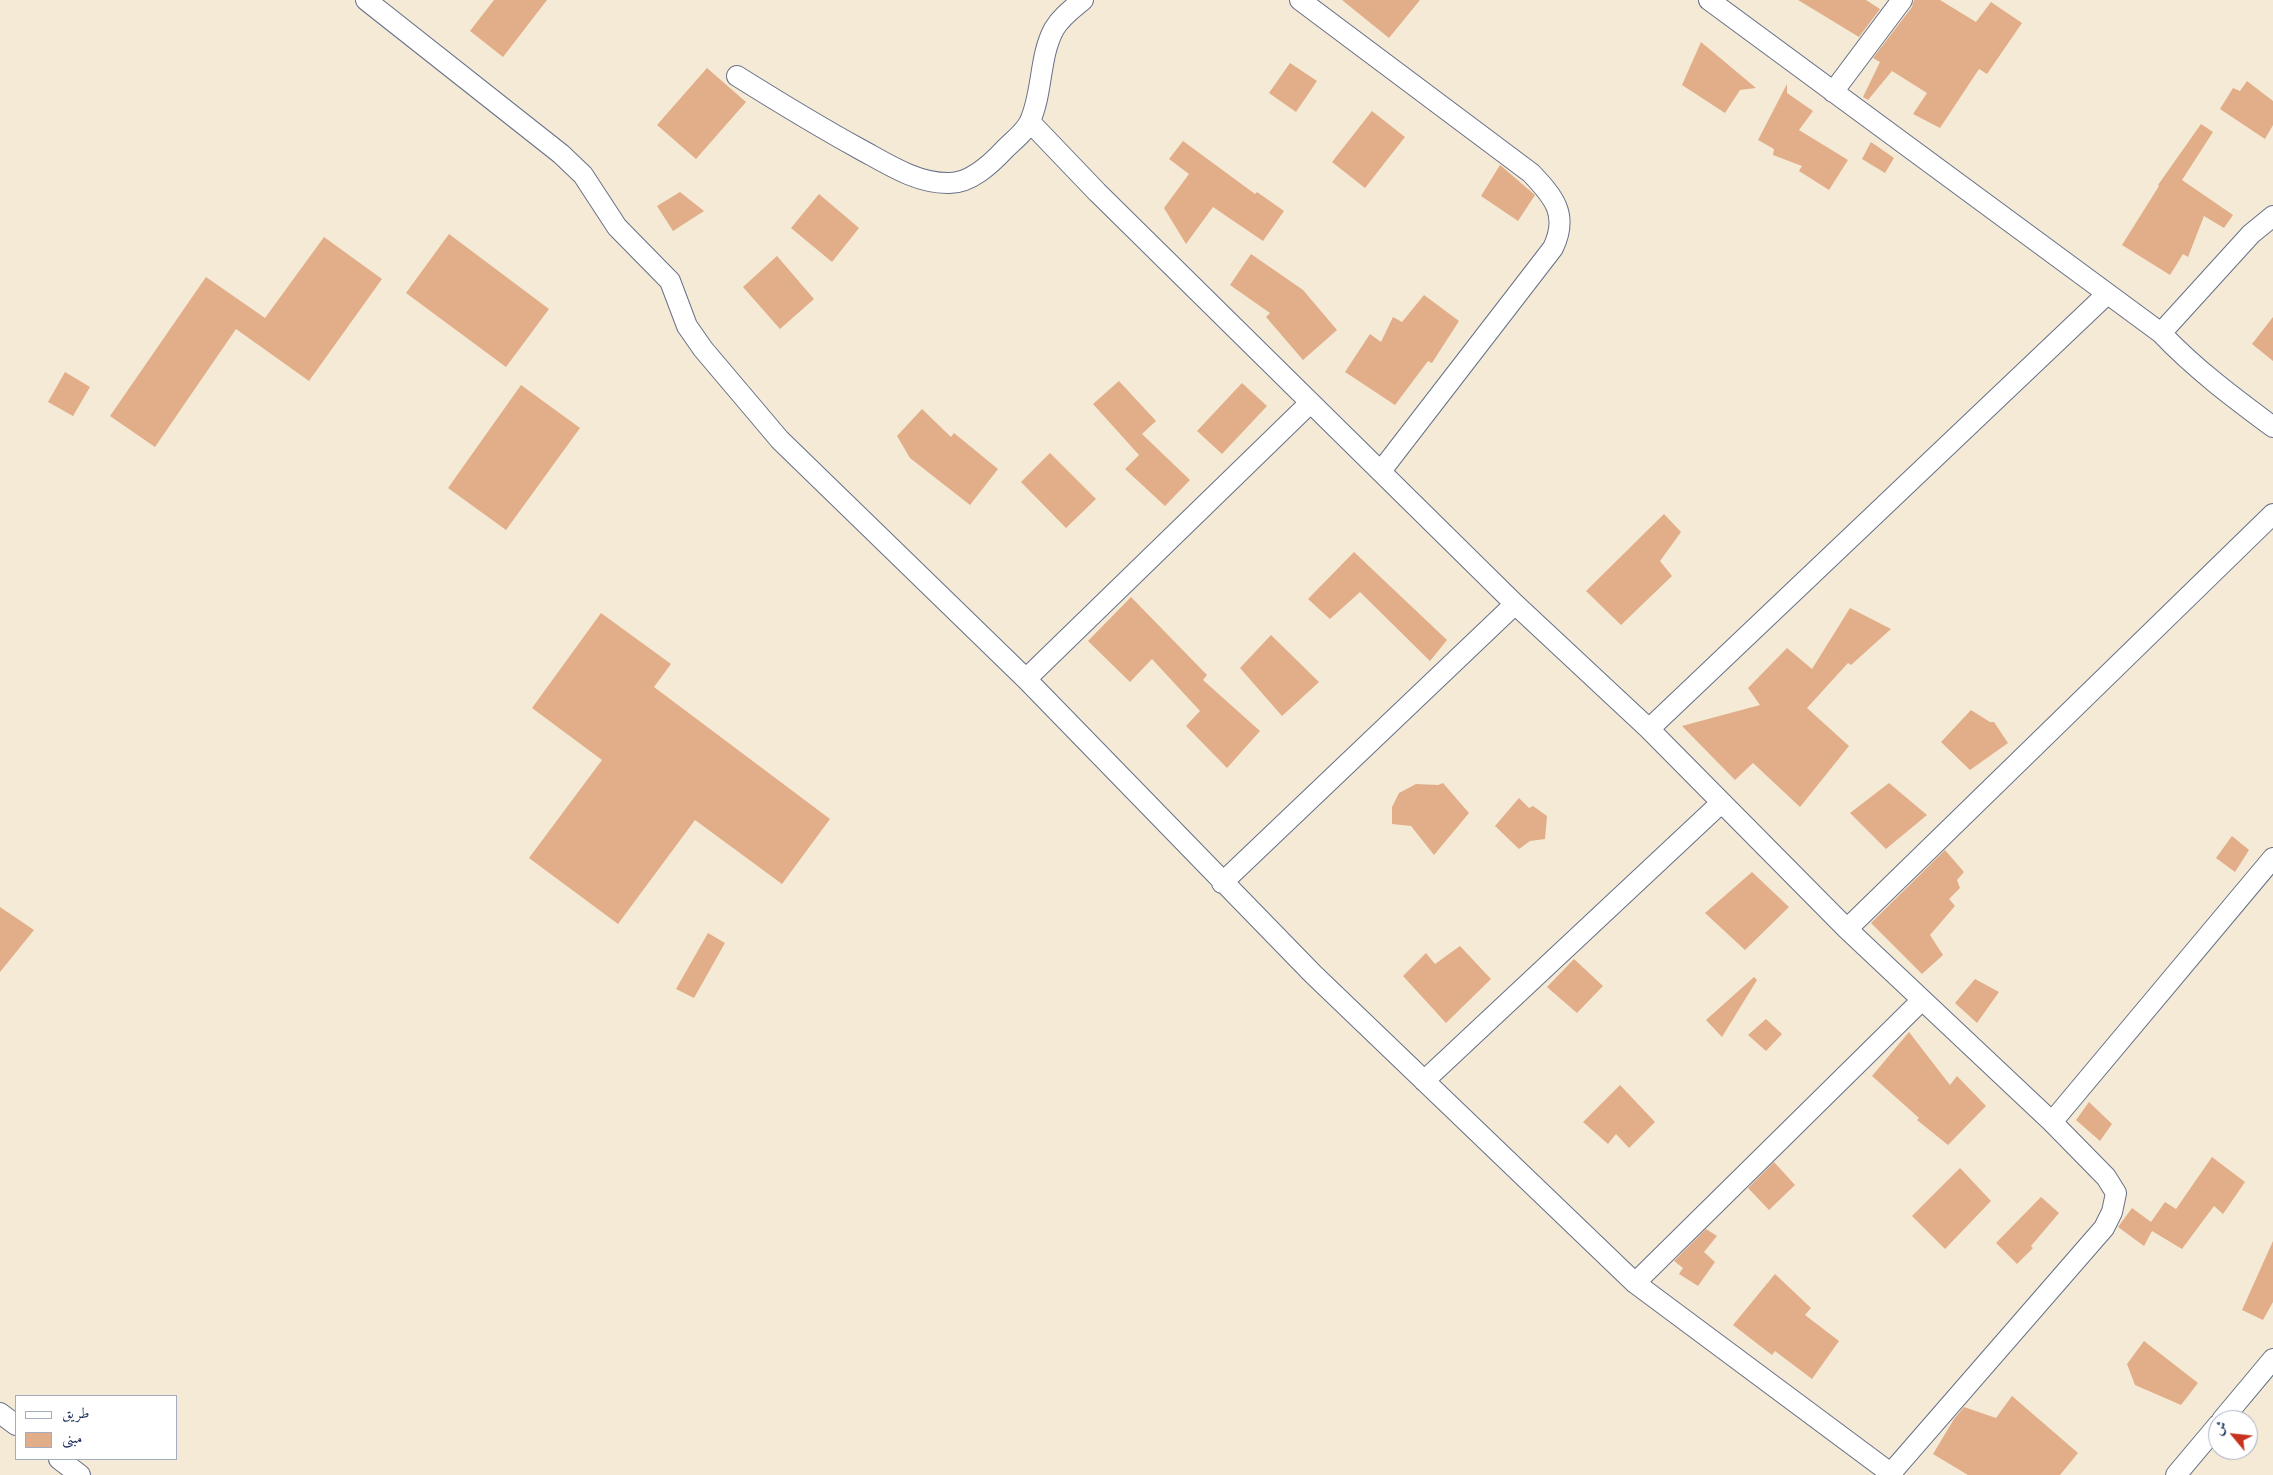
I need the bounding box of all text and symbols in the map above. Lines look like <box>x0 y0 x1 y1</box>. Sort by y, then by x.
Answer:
legend <box>15 1395 178 1460</box>
text: طريق <box>62 1407 89 1422</box>
north arrow <box>2208 1410 2258 1460</box>
text: ش <box>2211 1419 2230 1438</box>
text: مبنى <box>62 1432 82 1447</box>

